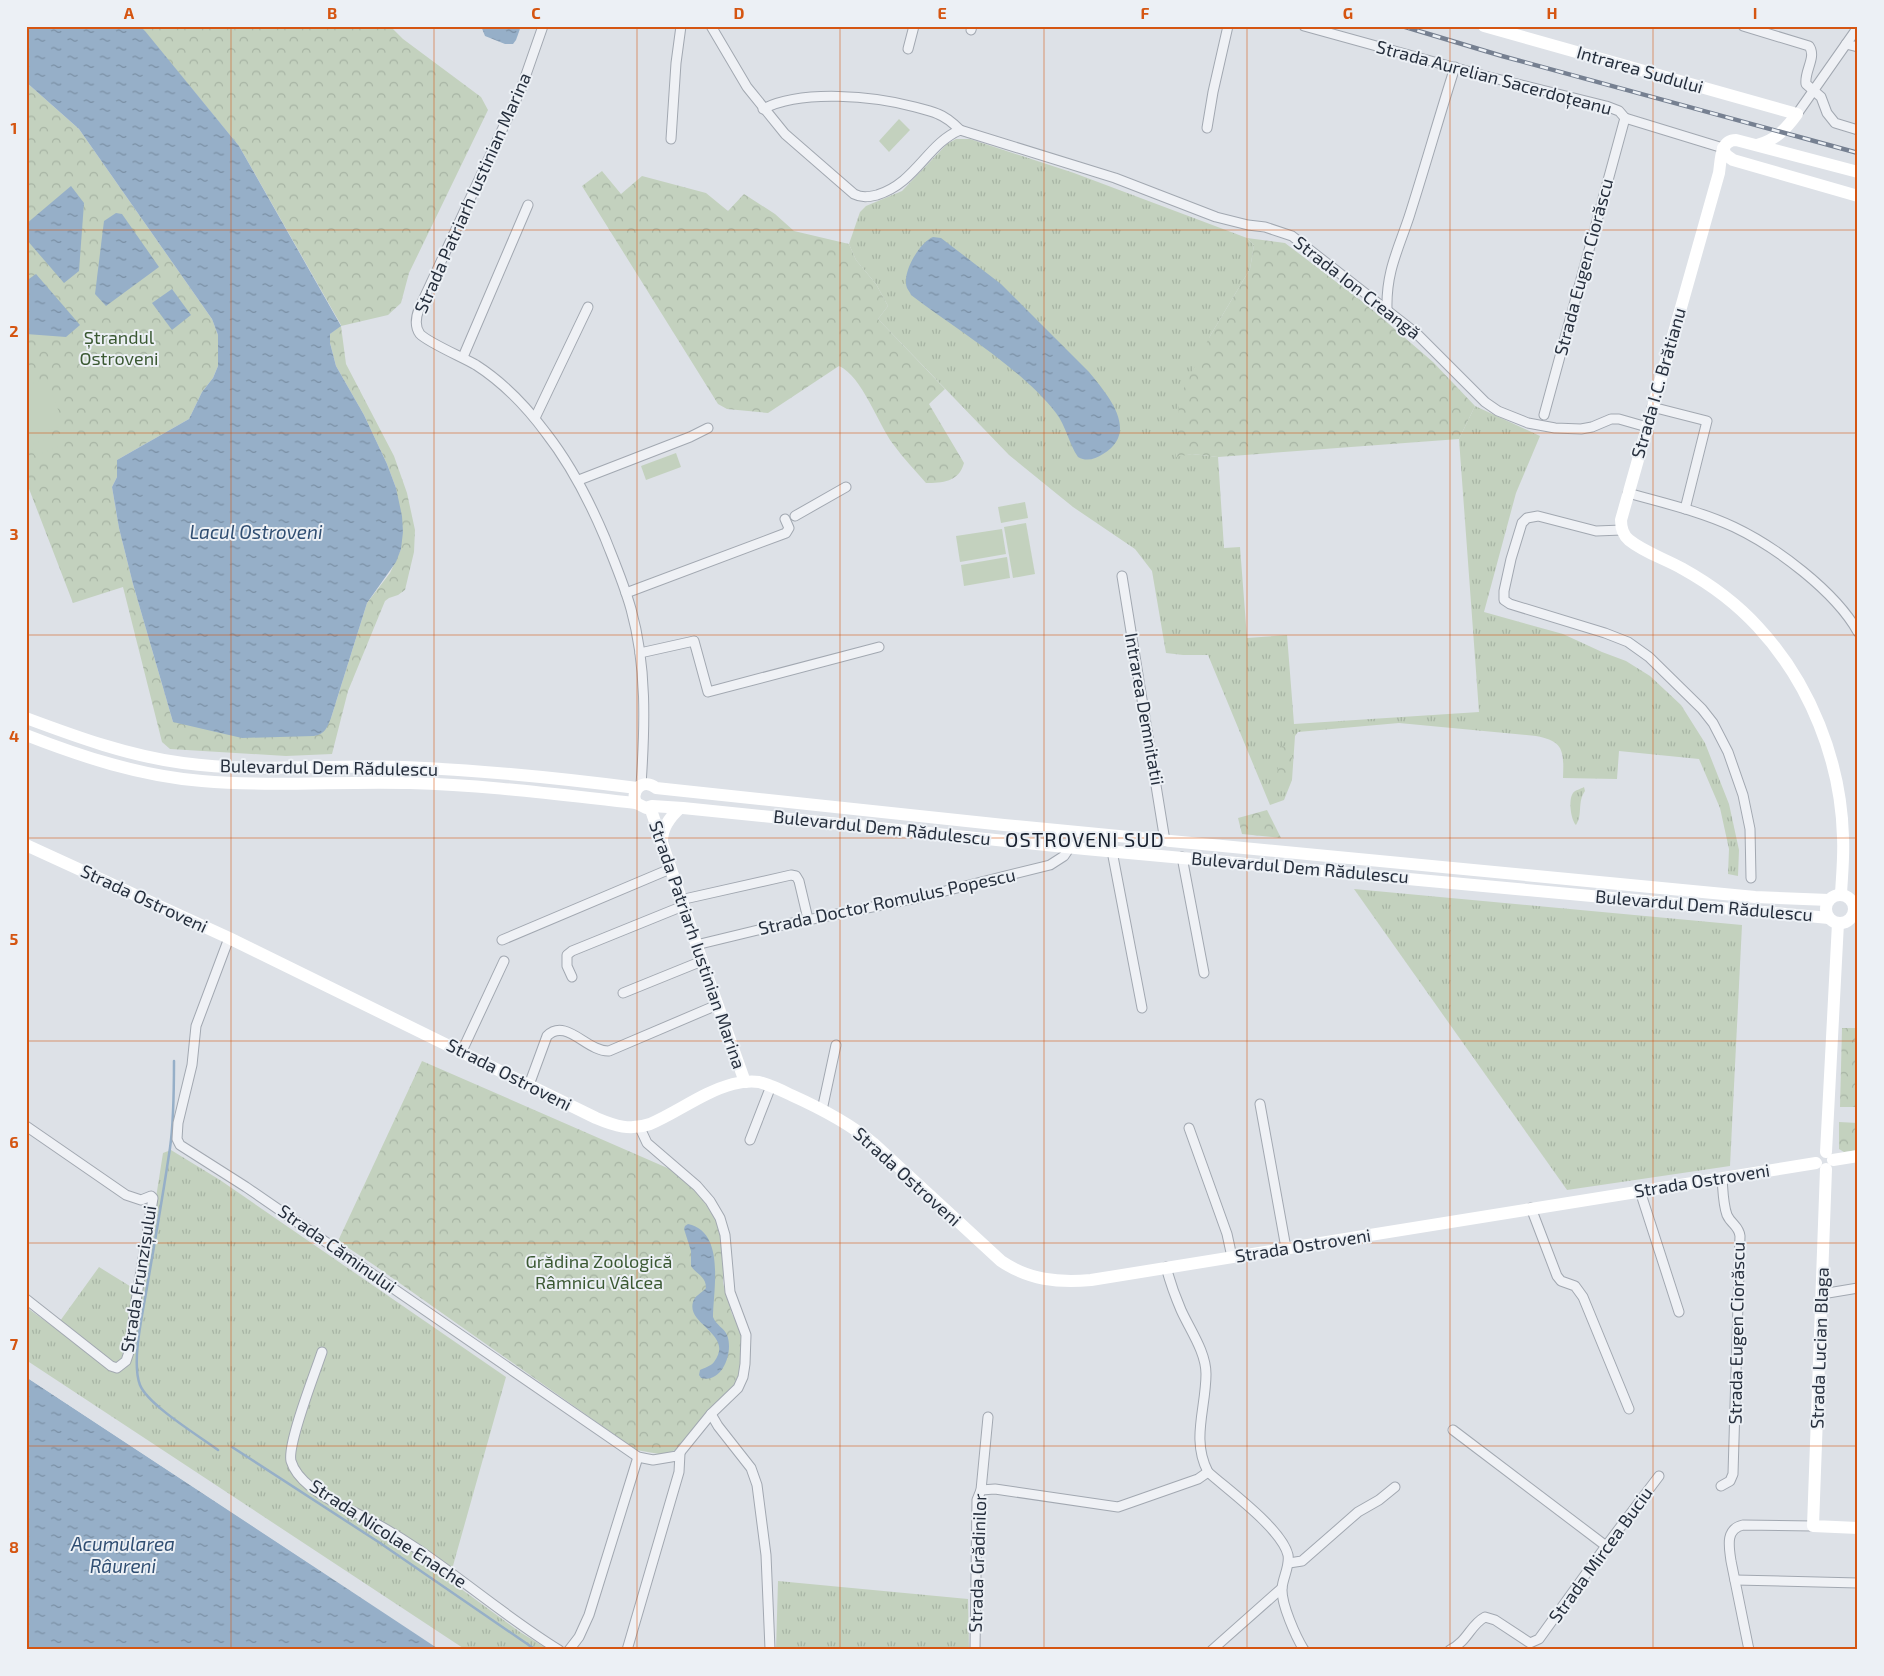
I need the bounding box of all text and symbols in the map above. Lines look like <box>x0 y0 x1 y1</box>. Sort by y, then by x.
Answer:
text: A <box>124 3 135 22</box>
text: B <box>327 3 337 22</box>
text: C <box>531 3 541 22</box>
text: D <box>734 3 745 22</box>
text: E <box>937 3 947 22</box>
text: F <box>1141 3 1150 22</box>
text: G <box>1343 3 1353 22</box>
text: H <box>1546 3 1558 22</box>
text: I <box>1753 3 1757 22</box>
street label: Strada Aurelian Sacerdoțeanu <box>1374 35 1614 120</box>
street label: Intrarea Sudului <box>1574 40 1706 98</box>
street label: Strada Patriarh Iustinian Marina <box>409 69 535 316</box>
text: 1 <box>11 118 17 137</box>
street label: Strada Eugen Ciorăscu <box>1549 176 1617 358</box>
street label: Strada Ion Creangă <box>1290 231 1425 343</box>
street label: Strada I.C. Brătianu <box>1626 305 1690 461</box>
text: 2 <box>9 321 19 340</box>
park label: Ștrandul Ostroveni <box>79 326 159 369</box>
water label: Lacul Ostroveni <box>189 520 323 543</box>
text: 3 <box>9 524 19 543</box>
street label: Intrarea Demnitatii <box>1121 631 1169 787</box>
text: 4 <box>9 726 19 745</box>
street label: Bulevardul Dem Rădulescu <box>220 754 438 780</box>
street label: Bulevardul Dem Rădulescu <box>772 805 992 849</box>
street label: Strada Patriarh Iustinian Marina <box>645 818 751 1072</box>
district label: OSTROVENI SUD <box>1005 827 1165 851</box>
street label: Bulevardul Dem Rădulescu <box>1190 847 1410 887</box>
street label: Strada Ostroveni <box>78 859 211 937</box>
street label: Strada Doctor Romulus Popescu <box>756 863 1017 939</box>
street label: Bulevardul Dem Rădulescu <box>1594 885 1814 925</box>
text: 5 <box>10 929 19 948</box>
street label: Strada Ostroveni <box>443 1033 576 1115</box>
street label: Strada Ostroveni <box>849 1122 966 1230</box>
text: 6 <box>9 1132 19 1151</box>
street label: Strada Ostroveni <box>1632 1158 1771 1202</box>
street label: Strada Căminului <box>274 1199 401 1297</box>
street label: Strada Frunzișului <box>116 1204 161 1354</box>
street label: Strada Ostroveni <box>1233 1223 1372 1267</box>
street label: Strada Eugen Ciorăscu <box>1723 1241 1749 1425</box>
park label: Grădina Zoologică Râmnicu Vâlcea <box>526 1250 672 1293</box>
street label: Strada Lucian Blaga <box>1805 1267 1833 1429</box>
text: 7 <box>10 1334 19 1353</box>
street label: Strada Nicolae Enache <box>306 1474 471 1592</box>
street label: Strada Mircea Buciu <box>1544 1482 1657 1627</box>
street label: Strada Grădinilor <box>964 1493 990 1633</box>
water label: Acumularea Râureni <box>70 1532 175 1577</box>
text: 8 <box>9 1537 19 1556</box>

